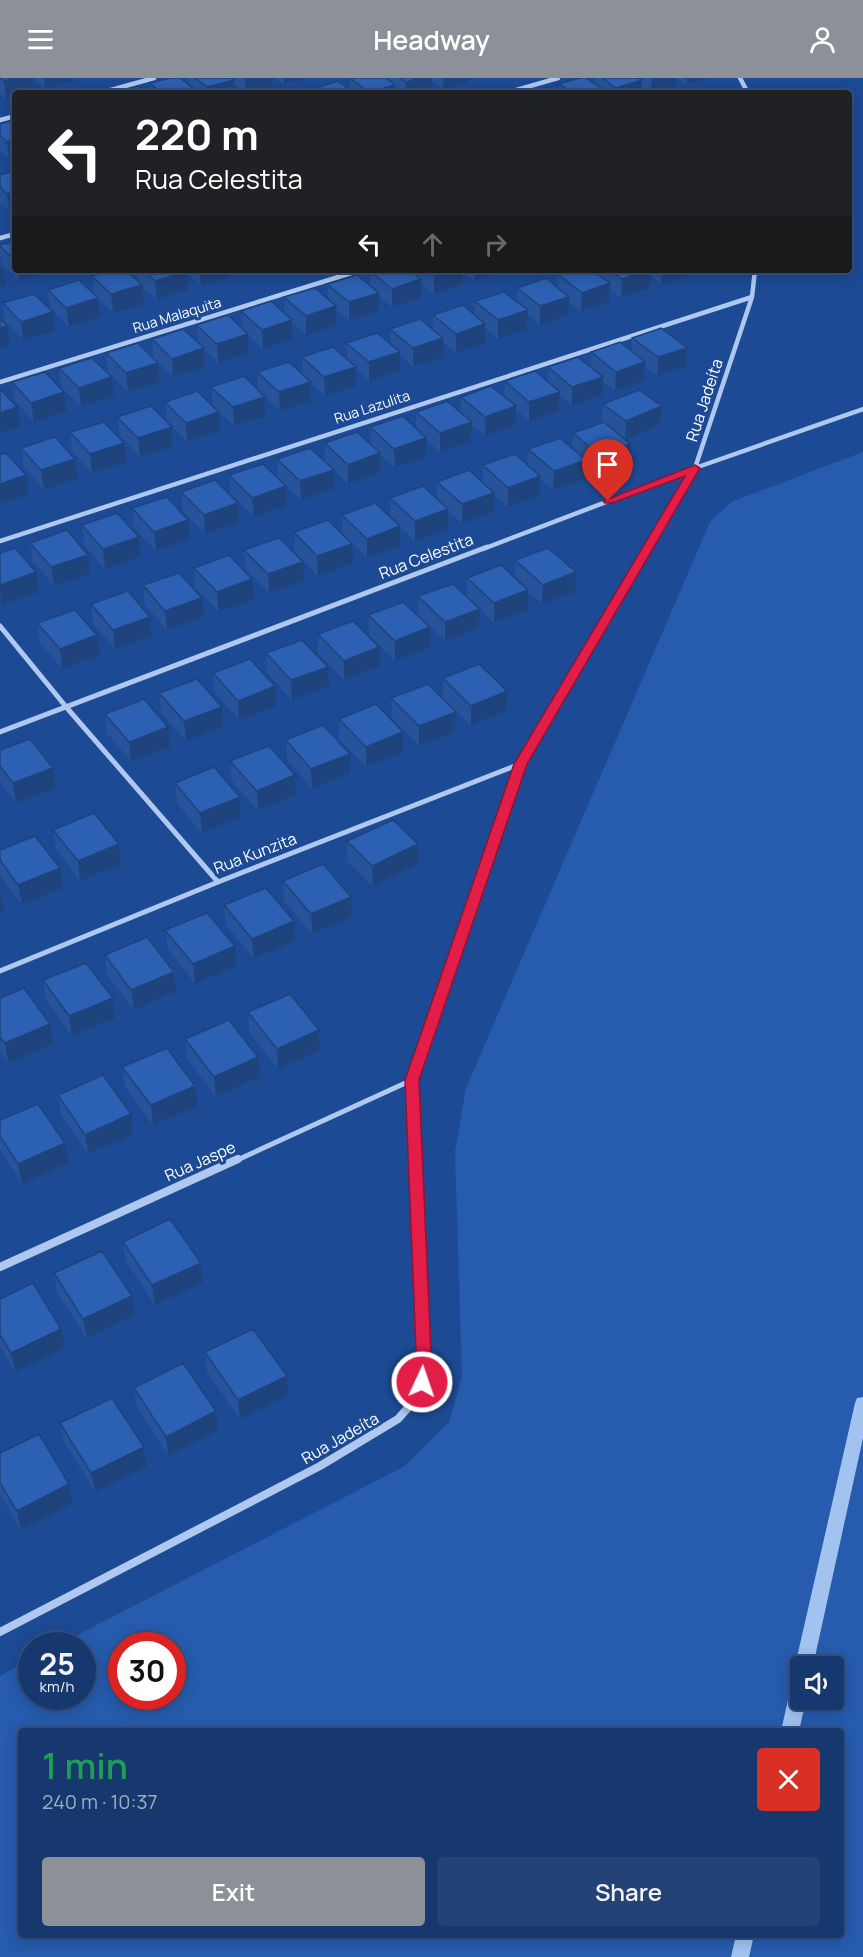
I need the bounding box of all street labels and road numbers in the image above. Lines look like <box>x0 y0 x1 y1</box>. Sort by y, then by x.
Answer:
street label: Rua Malaquita <box>130 292 223 337</box>
street label: Rua Jadeíta <box>680 356 728 444</box>
street label: Rua Lazulita <box>332 385 412 428</box>
street label: Rua Celestita <box>376 528 476 584</box>
street label: Rua Kunzita <box>210 827 300 879</box>
street label: Rua Jaspe <box>161 1136 239 1186</box>
street label: Rua Jadeíta <box>297 1407 383 1469</box>

